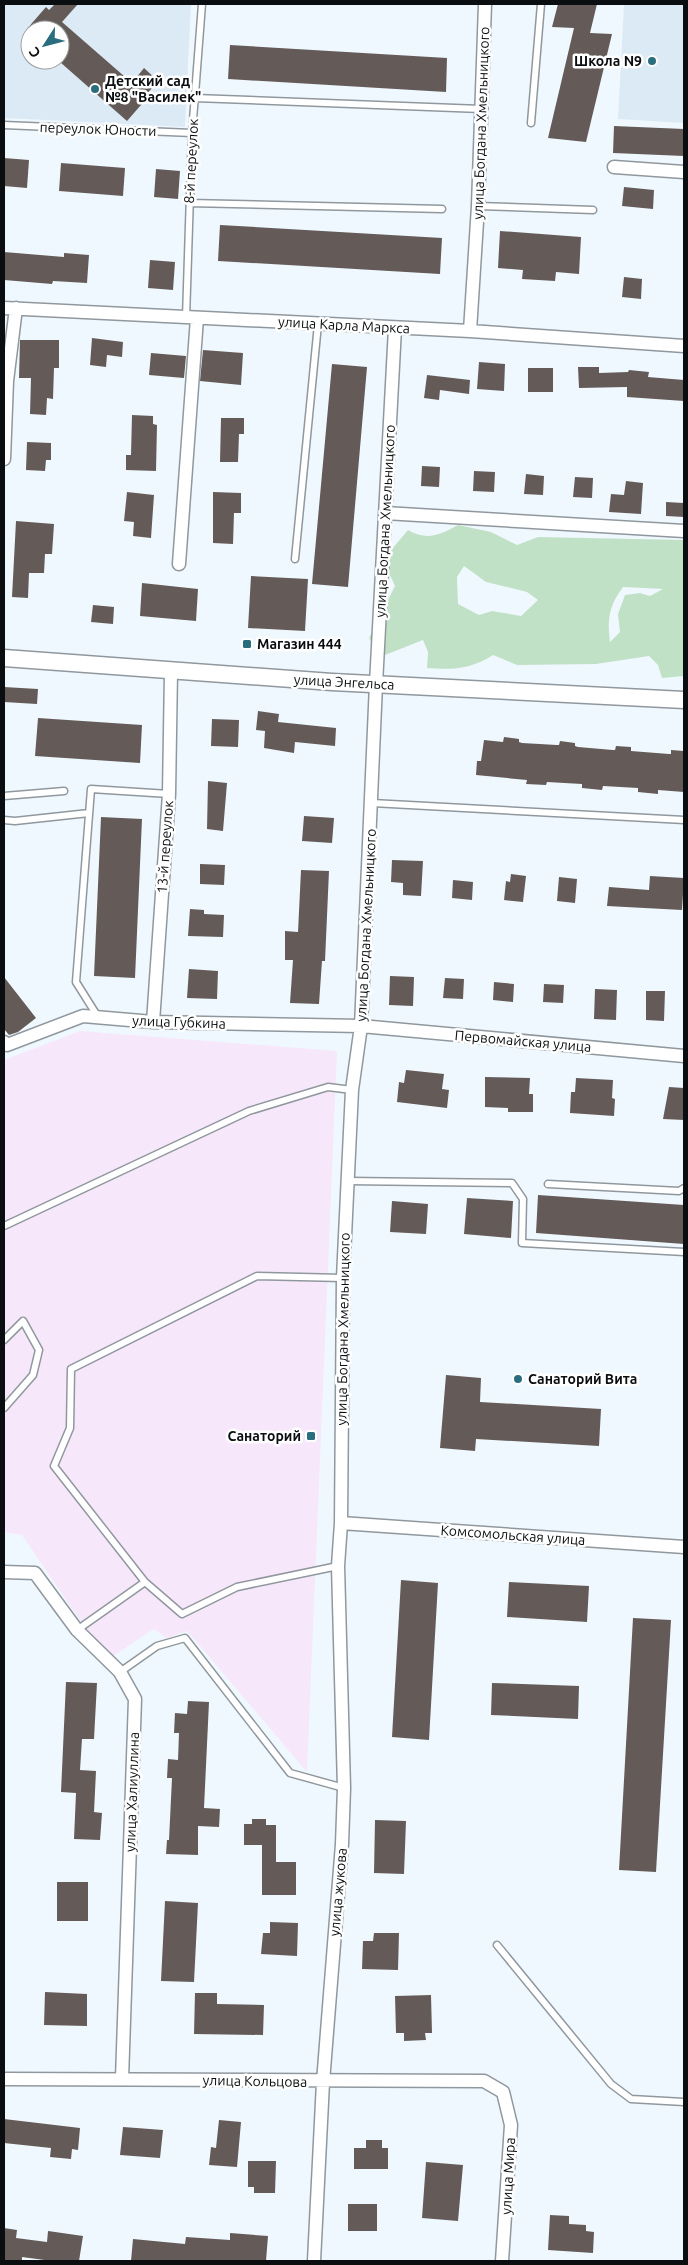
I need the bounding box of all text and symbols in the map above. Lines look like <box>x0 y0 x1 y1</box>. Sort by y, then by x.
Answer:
north arrow <box>20 20 70 70</box>
street label: улица Богдана Хмельницкого <box>470 26 492 220</box>
text: С <box>25 44 44 61</box>
place label: Школа N9 <box>574 53 642 69</box>
marker: Школа N9 <box>646 55 658 67</box>
place label: Детский сад №8 "Василек" <box>105 73 201 105</box>
marker: Детский сад №8 "Василек" <box>89 83 101 95</box>
street label: 8-й переулок <box>181 118 201 204</box>
street label: переулок Юности <box>39 119 157 139</box>
street label: улица Карла Маркса <box>278 314 410 336</box>
street label: улица Богдана Хмельницкого <box>372 424 398 618</box>
place label: Магазин 444 <box>257 636 342 652</box>
marker: Магазин 444 <box>241 638 253 650</box>
street label: улица Энгельса <box>293 671 395 693</box>
street label: 13-й переулок <box>154 800 176 894</box>
street label: улица Богдана Хмельницкого <box>353 828 379 1022</box>
street label: улица Губкина <box>132 1012 226 1032</box>
street label: Первомайская улица <box>454 1027 592 1055</box>
street label: улица Богдана Хмельницкого <box>333 1232 353 1426</box>
place label: Санаторий Вита <box>528 1371 637 1387</box>
marker: Санаторий Вита <box>512 1373 524 1385</box>
place label: Санаторий <box>227 1428 301 1444</box>
marker: Санаторий <box>305 1430 317 1442</box>
street label: Комсомольская улица <box>440 1522 586 1548</box>
street label: улица Халиуллина <box>122 1732 142 1852</box>
street label: улица жукова <box>326 1847 350 1937</box>
street label: улица Кольцова <box>202 2072 308 2090</box>
street label: улица Мира <box>498 2137 518 2215</box>

